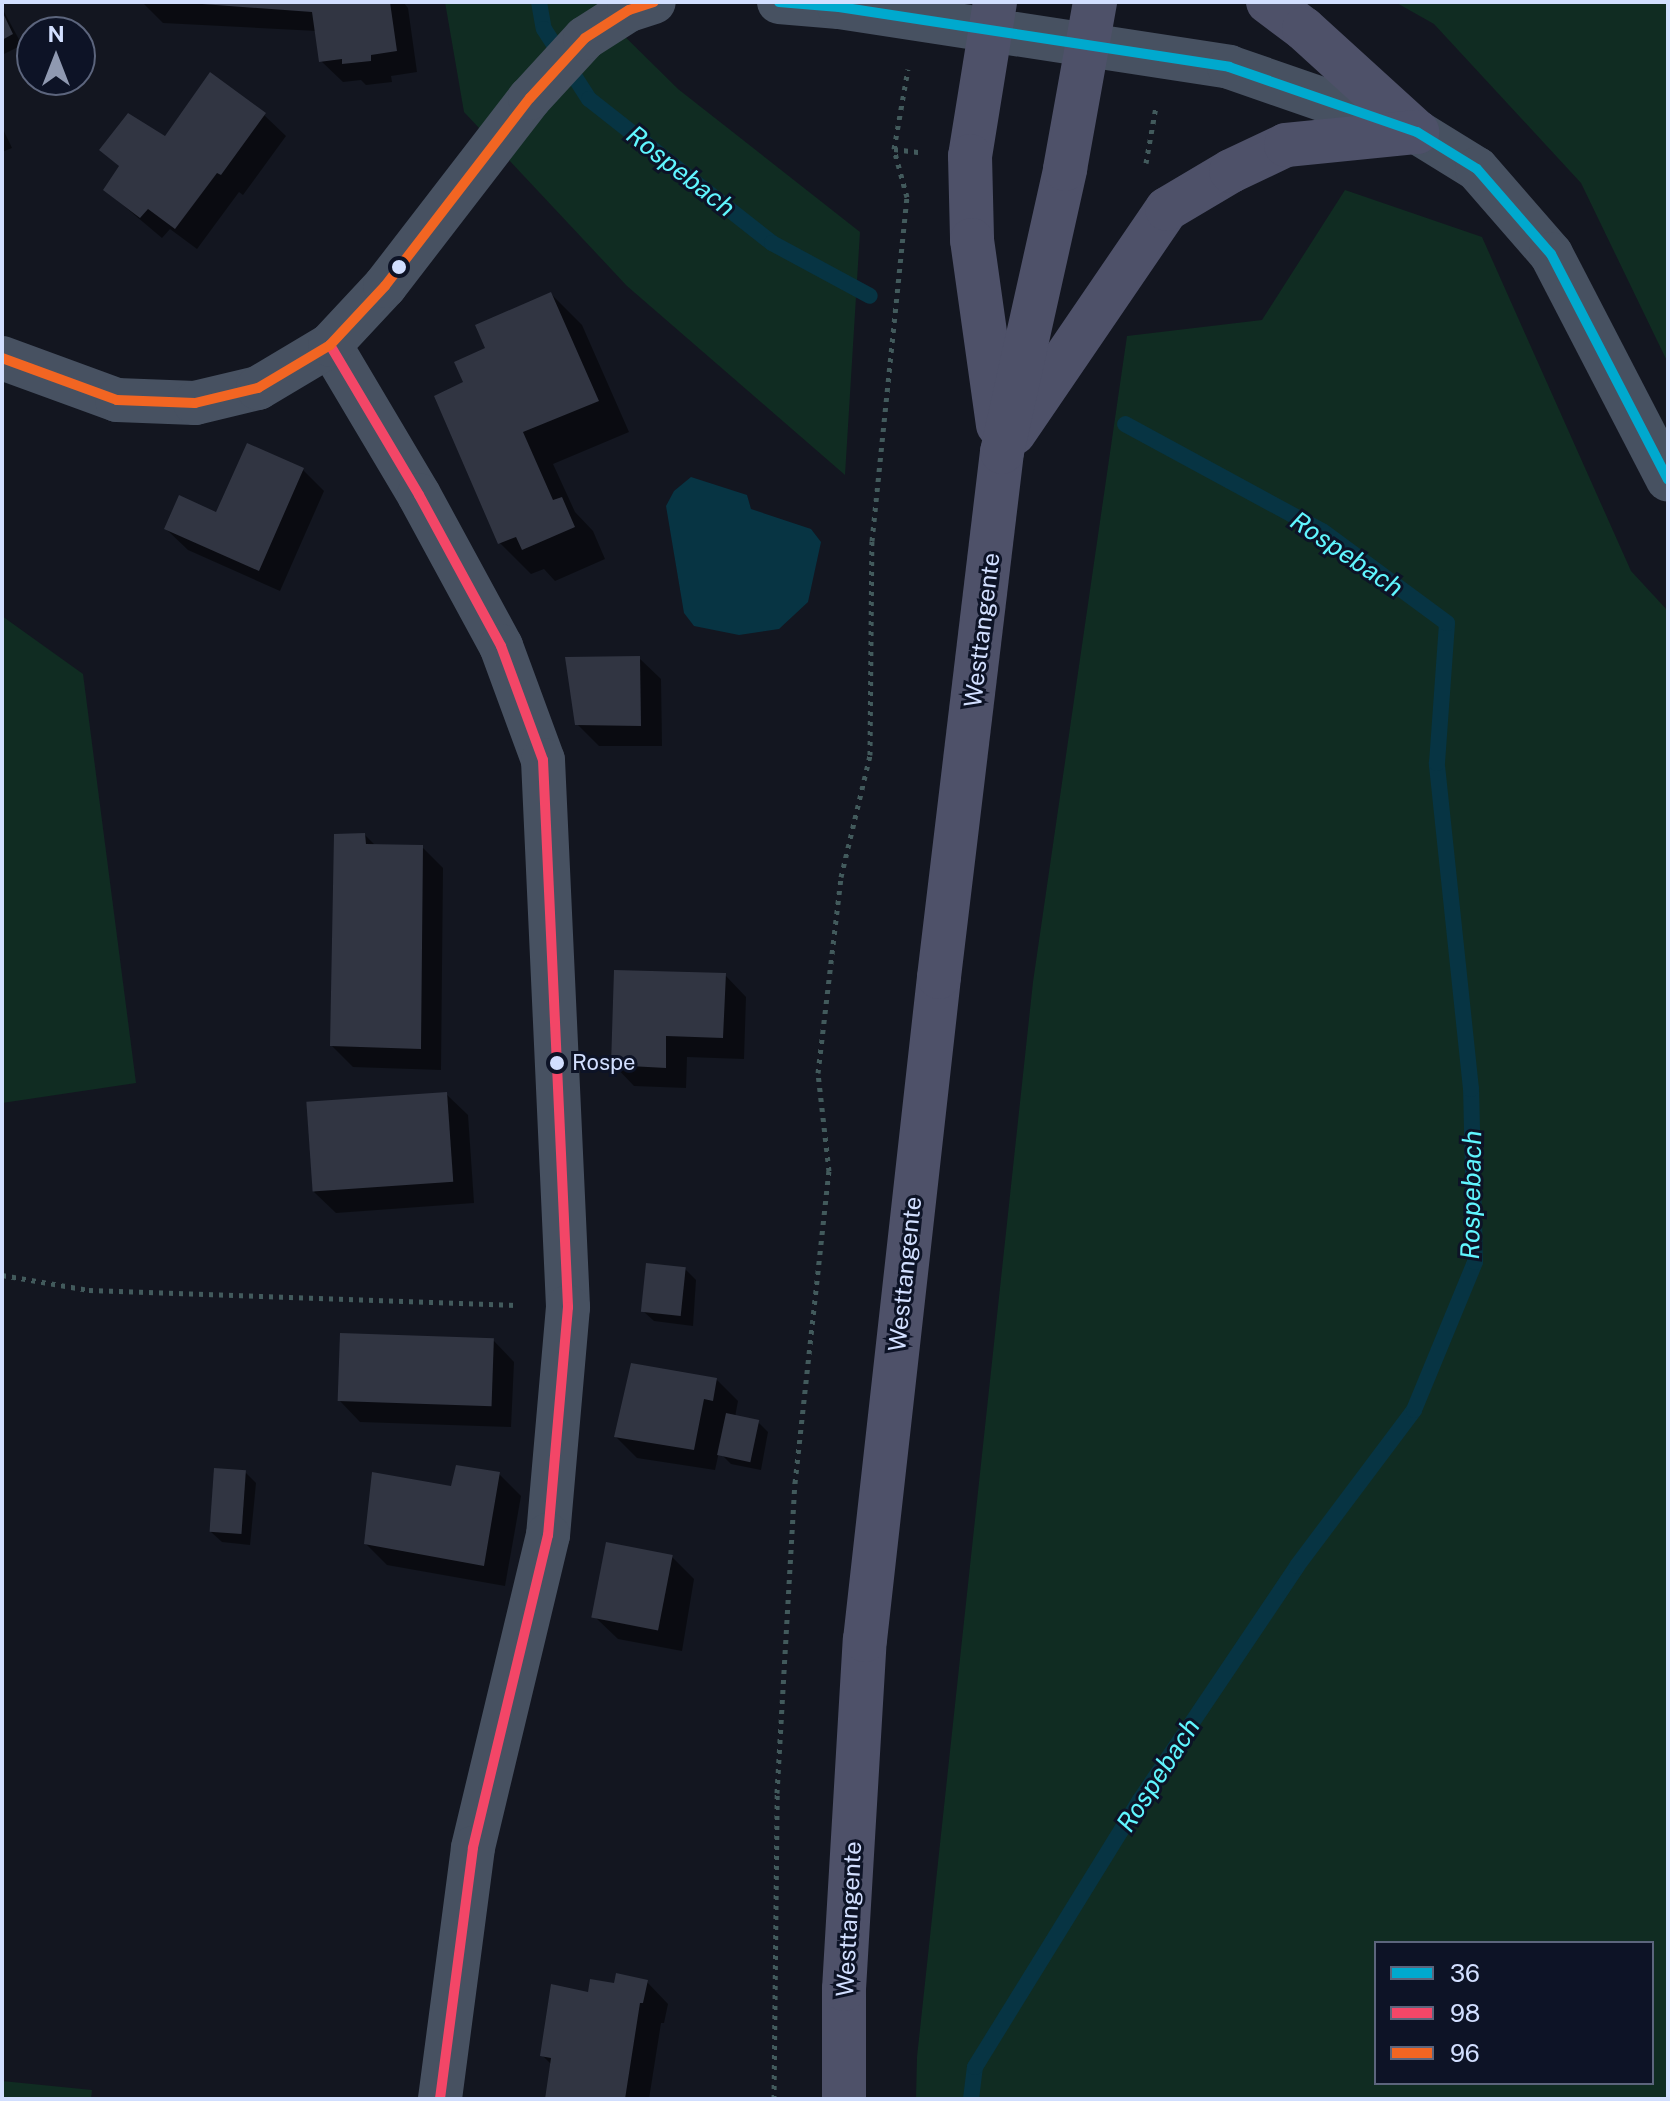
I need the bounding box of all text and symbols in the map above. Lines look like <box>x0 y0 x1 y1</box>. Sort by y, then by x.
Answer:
north arrow <box>16 16 96 96</box>
text: N <box>47 21 65 47</box>
water label: Rospebach <box>620 119 742 223</box>
unlabelled marker <box>391 259 407 275</box>
water label: Rospebach <box>1285 505 1409 603</box>
street label: Westtangente <box>958 551 1006 709</box>
place label: Rospe <box>572 1050 636 1076</box>
marker: Rospe <box>549 1055 565 1071</box>
water label: Rospebach <box>1454 1130 1488 1260</box>
street label: Westtangente <box>883 1195 927 1353</box>
water label: Rospebach <box>1110 1712 1206 1838</box>
street label: Westtangente <box>831 1840 867 1998</box>
legend <box>1374 1941 1654 2085</box>
text: 36 <box>1450 1959 1480 1987</box>
text: 98 <box>1450 1999 1480 2027</box>
text: 96 <box>1450 2039 1480 2067</box>

